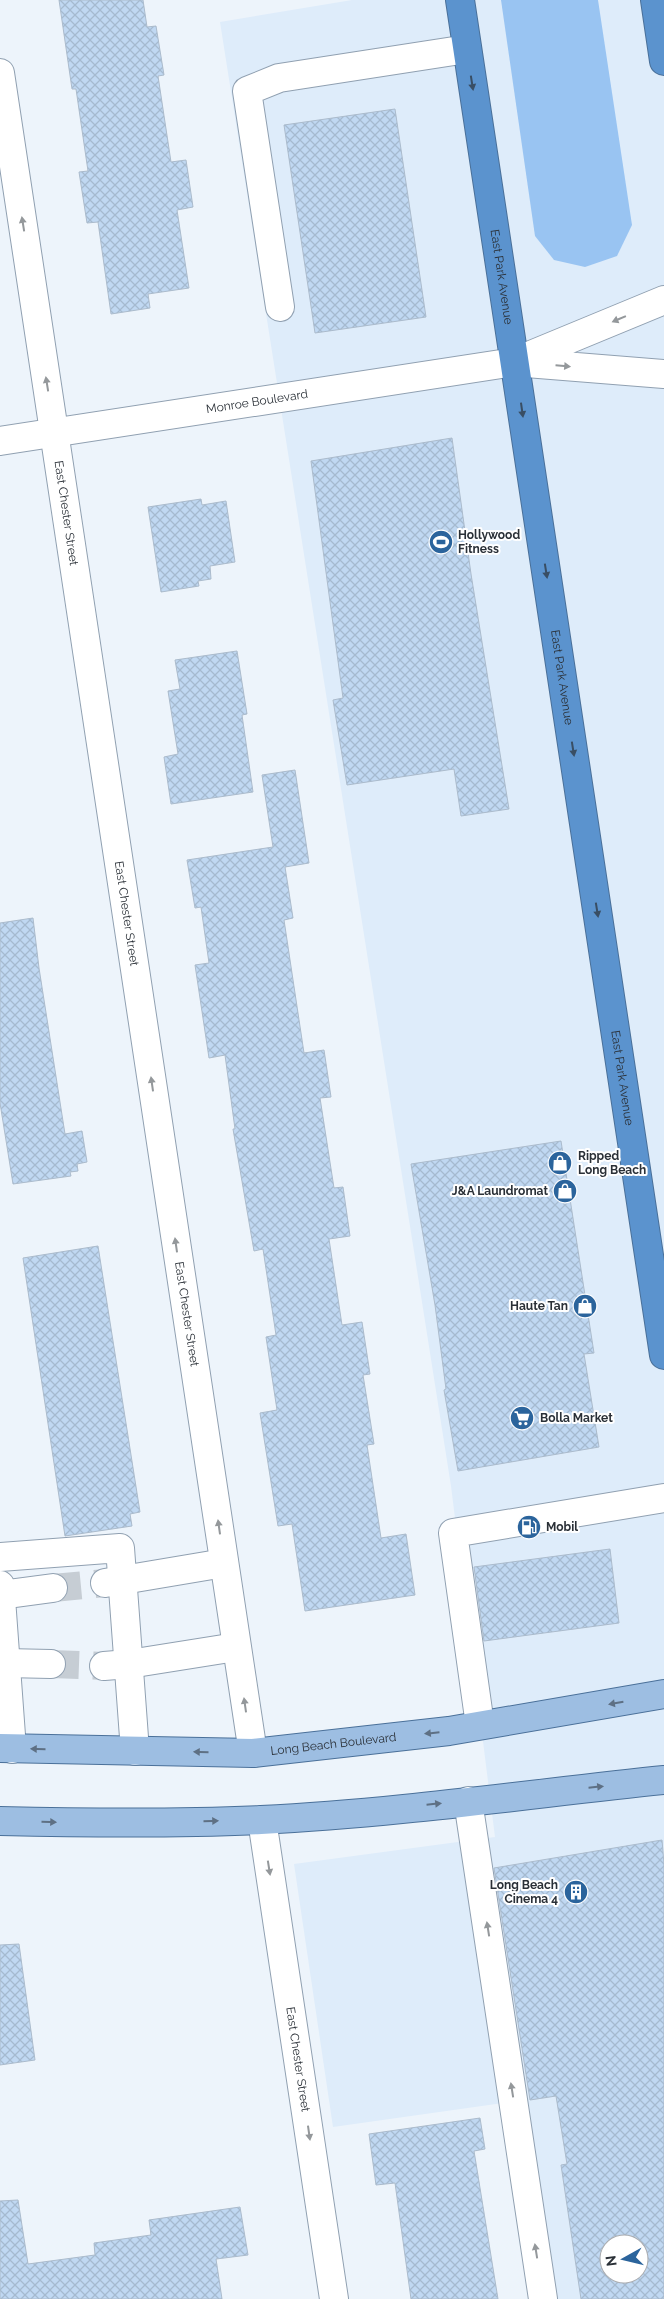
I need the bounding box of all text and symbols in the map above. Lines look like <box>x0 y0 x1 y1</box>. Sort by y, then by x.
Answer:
one-way arrow <box>469 75 477 91</box>
one-way arrow <box>19 215 27 231</box>
street label: East Park Avenue <box>488 228 516 325</box>
one-way arrow <box>612 315 626 323</box>
one-way arrow <box>556 362 572 370</box>
one-way arrow <box>43 376 51 392</box>
street label: Monroe Boulevard <box>205 387 309 416</box>
one-way arrow <box>518 403 526 419</box>
street label: East Chester Street <box>51 460 81 567</box>
place label: Hollywood Fitness <box>458 528 520 556</box>
sports icon: Hollywood Fitness <box>428 529 454 555</box>
one-way arrow <box>542 563 550 579</box>
street label: East Park Avenue <box>548 629 576 726</box>
one-way arrow <box>569 741 577 757</box>
street label: East Chester Street <box>112 860 141 967</box>
one-way arrow <box>593 902 601 918</box>
street label: East Park Avenue <box>608 1029 636 1126</box>
one-way arrow <box>148 1076 156 1092</box>
place label: Ripped Long Beach <box>578 1149 646 1177</box>
shop icon: Ripped Long Beach <box>547 1150 573 1176</box>
shop icon: J&A Laundromat <box>552 1178 578 1204</box>
place label: J&A Laundromat <box>452 1184 548 1198</box>
one-way arrow <box>172 1237 180 1253</box>
street label: East Chester Street <box>172 1261 202 1368</box>
shop icon: Haute Tan <box>572 1293 598 1319</box>
place label: Haute Tan <box>510 1299 568 1313</box>
supermarket icon: Bolla Market <box>509 1405 535 1431</box>
place label: Bolla Market <box>540 1411 613 1425</box>
fuel station icon: Mobil <box>516 1514 542 1540</box>
one-way arrow <box>214 1518 222 1534</box>
place label: Mobil <box>546 1520 578 1534</box>
one-way arrow <box>241 1697 249 1713</box>
one-way arrow <box>608 1699 624 1707</box>
one-way arrow <box>424 1729 440 1737</box>
street label: Long Beach Boulevard <box>270 1730 397 1758</box>
one-way arrow <box>30 1745 46 1753</box>
one-way arrow <box>192 1748 208 1756</box>
one-way arrow <box>588 1783 604 1791</box>
one-way arrow <box>426 1800 442 1808</box>
one-way arrow <box>203 1817 219 1825</box>
one-way arrow <box>41 1818 57 1826</box>
one-way arrow <box>266 1860 274 1876</box>
place label: Long Beach Cinema 4 <box>490 1878 558 1906</box>
building icon: Long Beach Cinema 4 <box>563 1879 589 1905</box>
one-way arrow <box>484 1921 492 1937</box>
street label: East Chester Street <box>283 2006 313 2113</box>
one-way arrow <box>508 2082 516 2098</box>
one-way arrow <box>305 2125 313 2141</box>
north arrow <box>599 2234 649 2284</box>
one-way arrow <box>532 2242 540 2258</box>
text: N <box>602 2254 620 2267</box>

